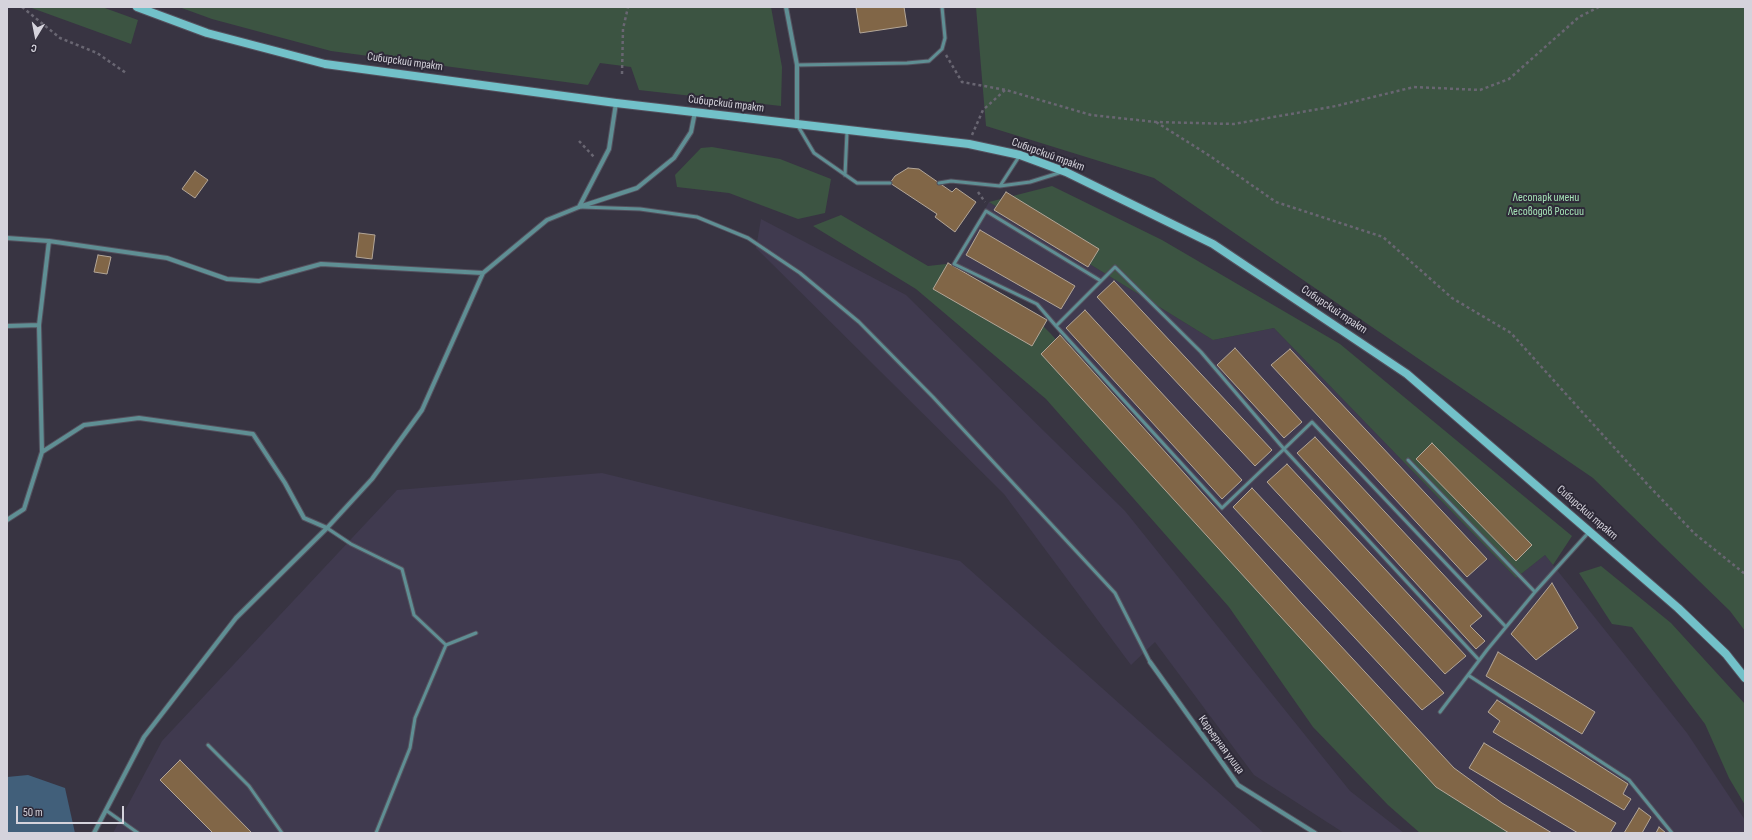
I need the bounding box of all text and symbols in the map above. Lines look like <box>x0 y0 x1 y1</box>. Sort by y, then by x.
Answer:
north arrow <box>16 16 56 56</box>
text: С <box>30 41 38 55</box>
street label: Сибирский тракт <box>366 50 444 74</box>
street label: Сибирский тракт <box>687 92 765 116</box>
street label: Сибирский тракт <box>1010 135 1086 175</box>
park label: Лесопарк имени Лесоводов России <box>1508 191 1584 219</box>
street label: Сибирский тракт <box>1298 283 1370 337</box>
street label: Сибирский тракт <box>1553 482 1621 544</box>
street label: Карьерная улица <box>1195 713 1247 777</box>
scale bar <box>18 798 126 824</box>
text: 50 m <box>23 805 43 820</box>

